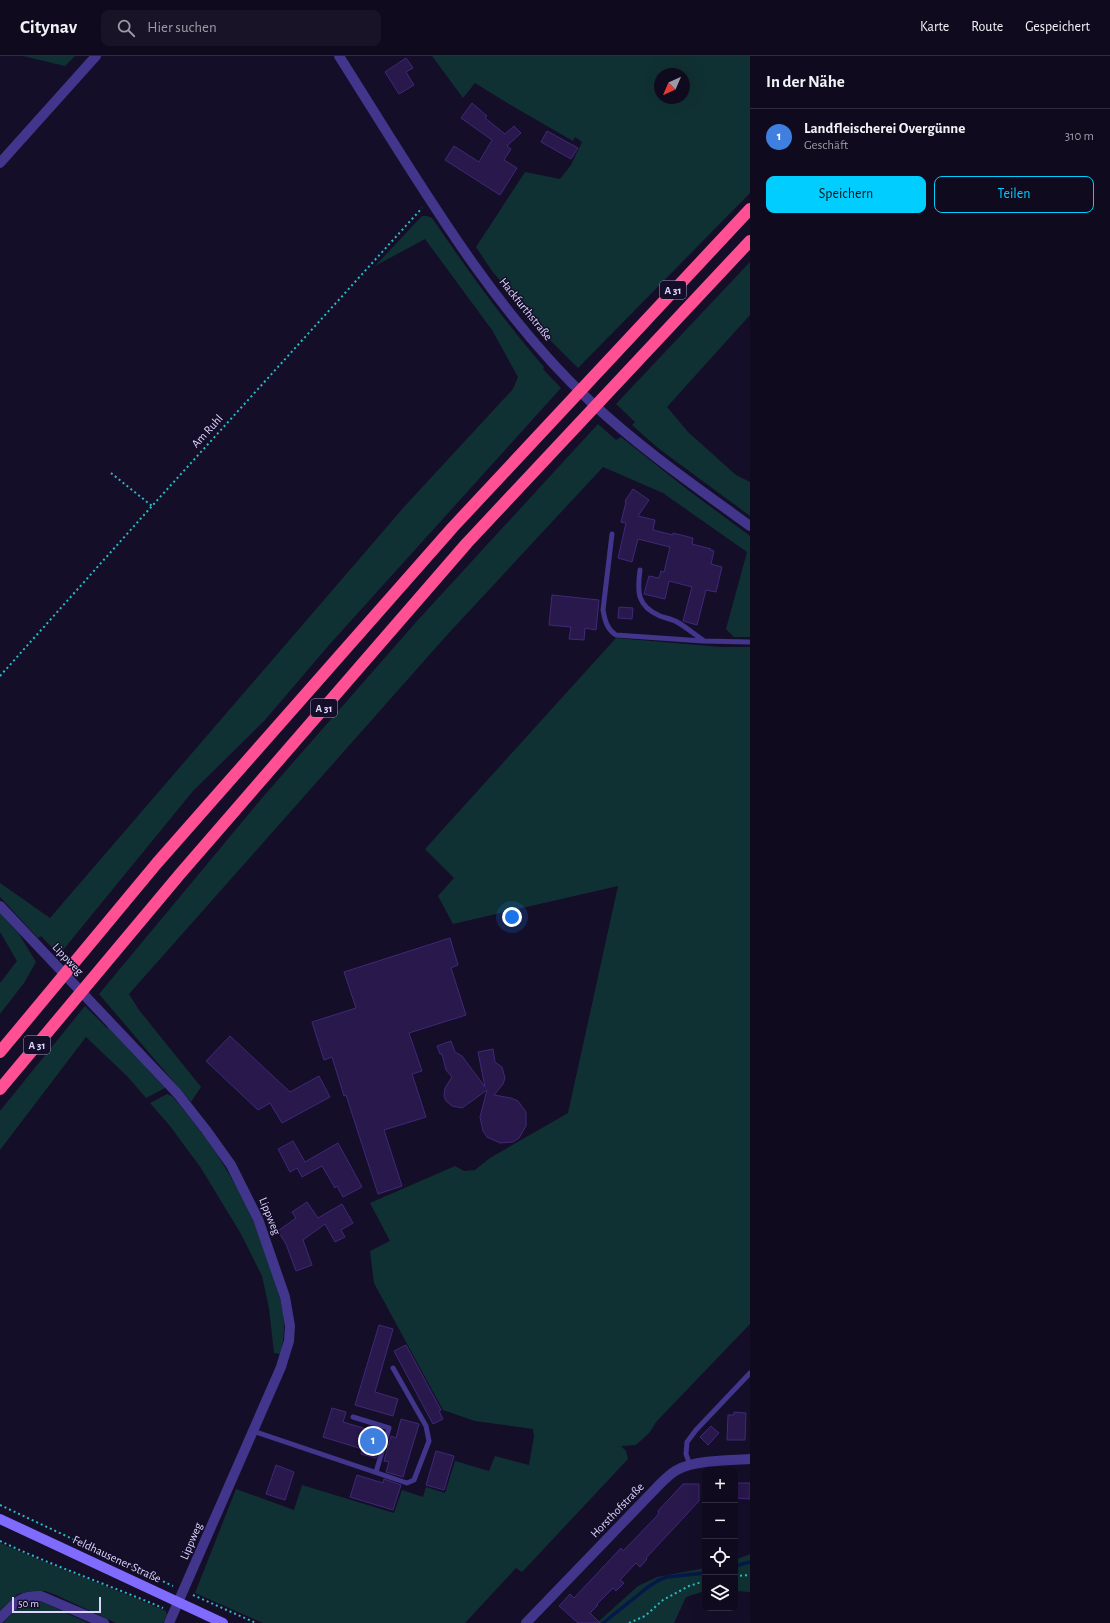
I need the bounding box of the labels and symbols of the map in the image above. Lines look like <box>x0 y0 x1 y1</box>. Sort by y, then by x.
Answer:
north arrow <box>654 68 690 104</box>
street label: Hackfurthstraße <box>497 275 555 343</box>
road number: A 31 <box>660 281 686 299</box>
street label: Am Ruhl <box>189 412 225 450</box>
road number: A 31 <box>311 699 337 717</box>
your location <box>502 907 522 927</box>
street label: Lippweg <box>50 941 86 978</box>
road number: A 31 <box>24 1036 50 1054</box>
street label: Lippweg <box>257 1196 283 1237</box>
pin: 1 <box>360 1426 386 1456</box>
street label: Horsthofstraße <box>588 1480 646 1540</box>
street label: Lippweg <box>178 1521 204 1561</box>
street label: Feldhausener Straße <box>71 1533 163 1585</box>
scale bar <box>12 1595 101 1614</box>

